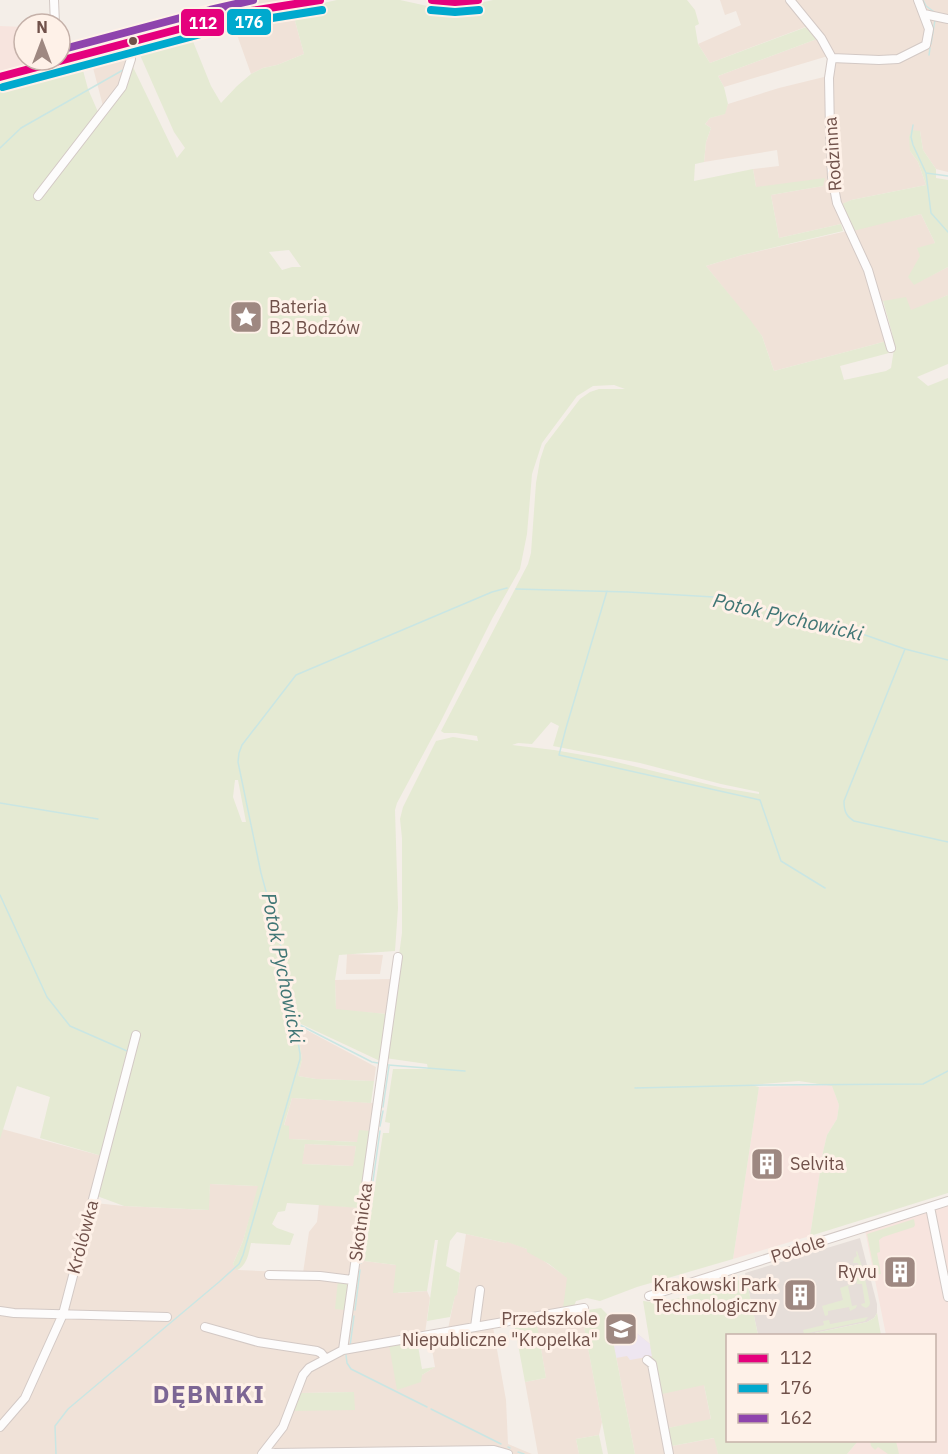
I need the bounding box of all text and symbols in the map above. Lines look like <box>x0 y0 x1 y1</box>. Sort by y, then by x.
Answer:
line badge: 112 <box>180 8 225 37</box>
line badge: 176 <box>226 8 272 36</box>
north arrow <box>12 12 72 72</box>
text: 176 <box>235 12 264 32</box>
text: 112 <box>189 13 217 33</box>
text: N <box>36 17 48 37</box>
unlabelled marker <box>127 35 139 47</box>
street label: Rodzinna <box>818 116 847 192</box>
place label: Bateria B2 Bodzów <box>269 295 360 339</box>
place icon: Bateria B2 Bodzów <box>228 299 264 335</box>
water label: Potok Pychowicki <box>710 586 866 647</box>
water label: Potok Pychowicki <box>256 890 311 1046</box>
building icon: Selvita <box>749 1146 785 1182</box>
place label: Selvita <box>790 1152 845 1175</box>
street label: Skotnicka <box>344 1181 377 1263</box>
street label: Królówka <box>62 1197 104 1276</box>
street label: Podole <box>768 1229 828 1268</box>
building icon: Ryvu <box>882 1254 918 1290</box>
place label: Ryvu <box>837 1260 877 1283</box>
place label: Krakowski Park Technologiczny <box>653 1273 778 1317</box>
building icon: Krakowski Park Technologiczny <box>782 1277 818 1313</box>
place label: Przedszkole Niepubliczne "Kropelka" <box>402 1307 598 1351</box>
school or university icon: Przedszkole Niepubliczne "Kropelka" <box>603 1311 639 1347</box>
legend <box>726 1334 936 1442</box>
text: 112 <box>780 1346 812 1369</box>
text: 176 <box>780 1376 812 1399</box>
district label: DĘBNIKI <box>153 1378 265 1410</box>
text: 162 <box>780 1406 812 1429</box>

